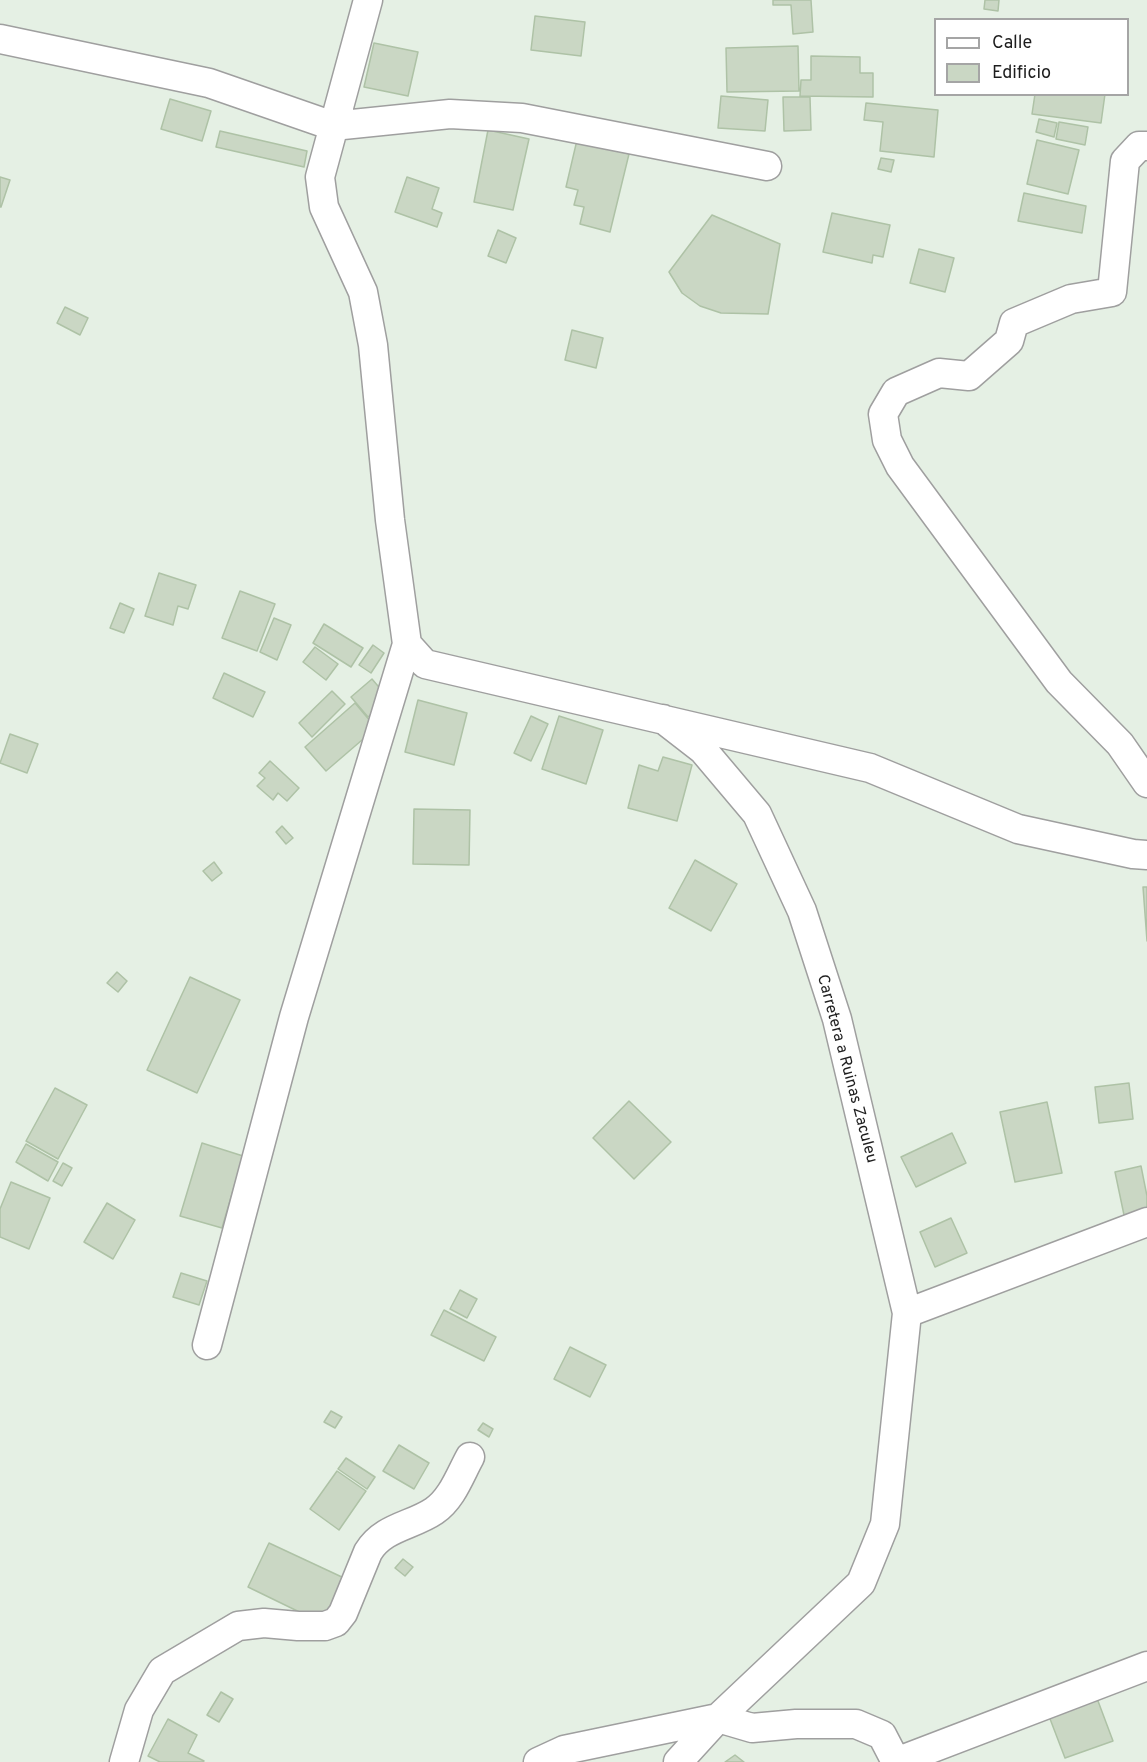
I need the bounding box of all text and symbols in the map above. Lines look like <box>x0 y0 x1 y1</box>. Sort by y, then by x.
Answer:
legend <box>934 18 1129 96</box>
text: Calle <box>992 32 1032 55</box>
text: Edificio <box>992 62 1051 85</box>
street label: Carretera a Ruinas Zaculeu <box>812 973 880 1165</box>

